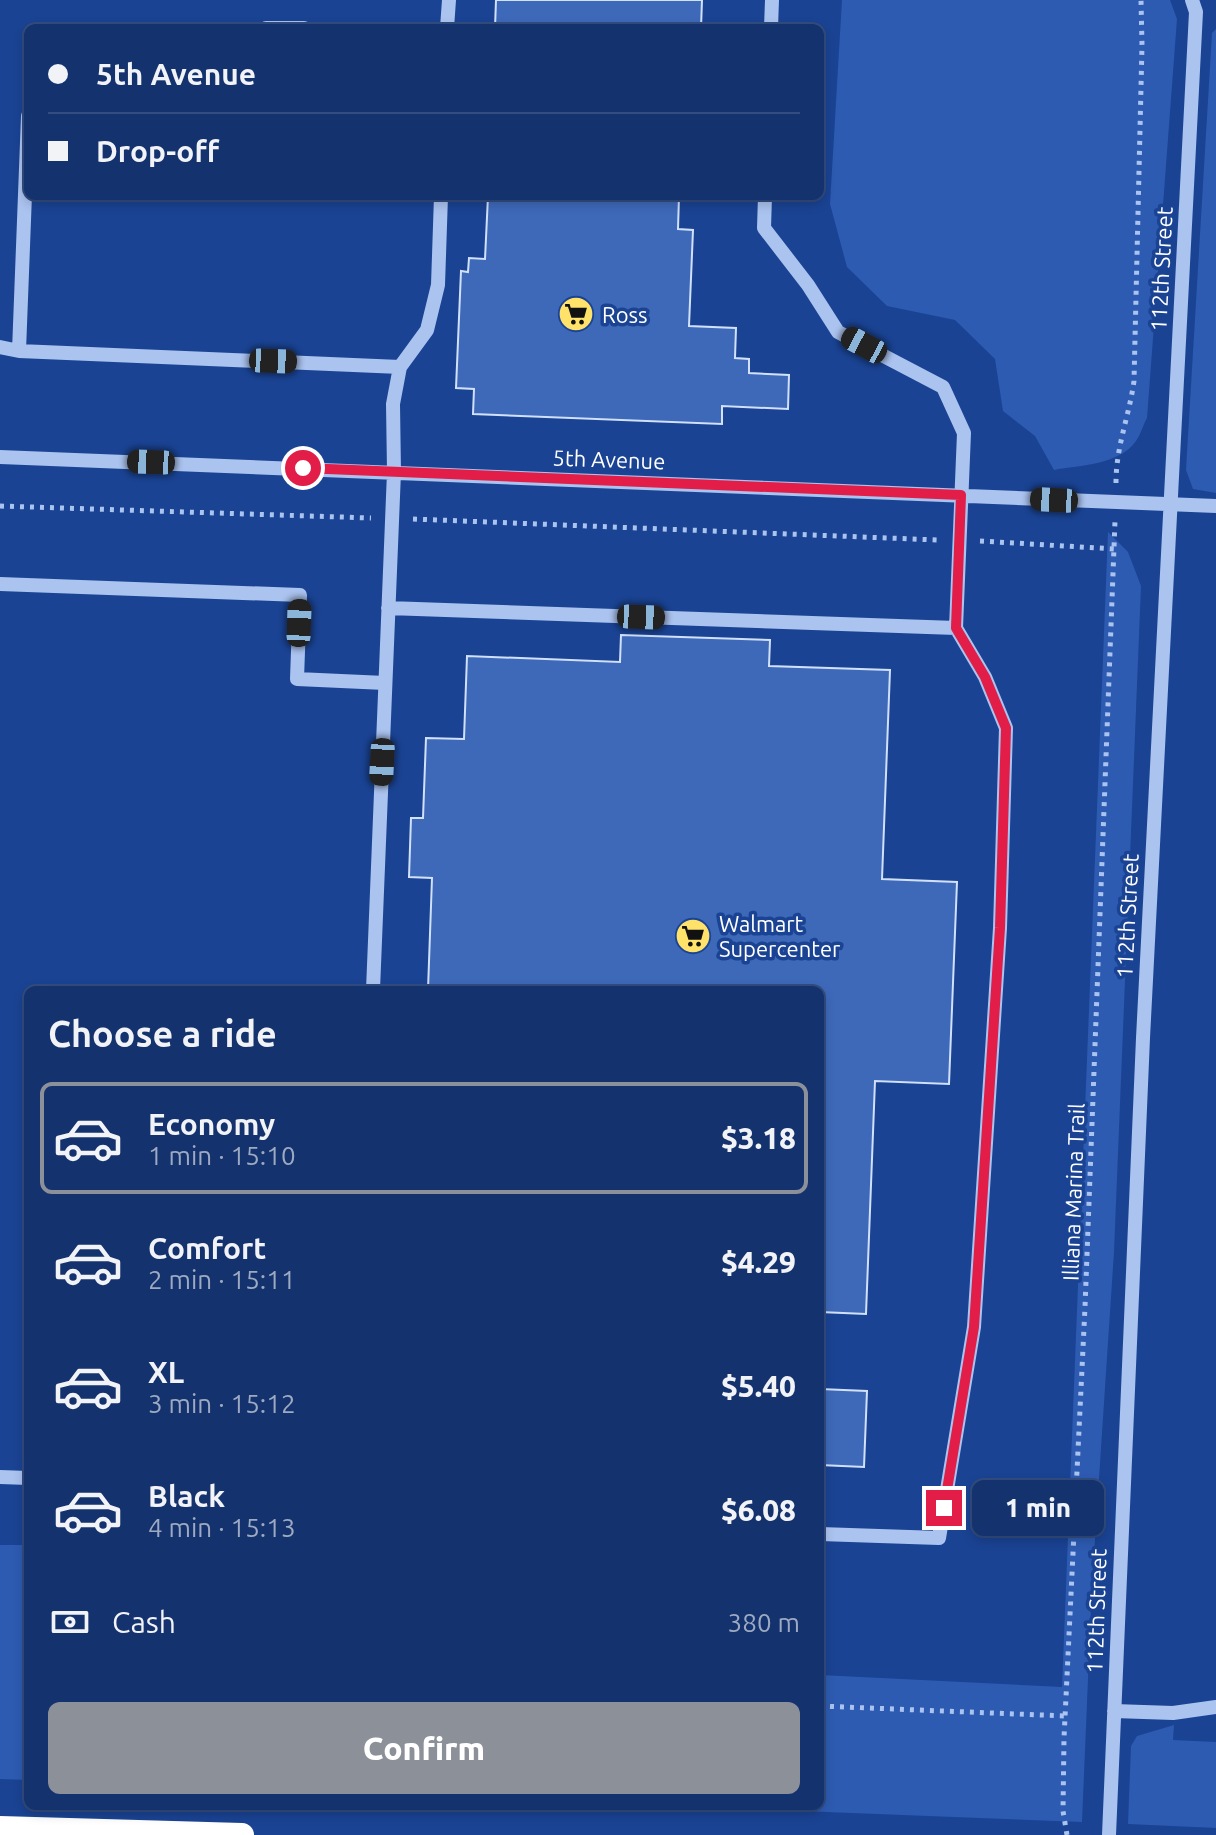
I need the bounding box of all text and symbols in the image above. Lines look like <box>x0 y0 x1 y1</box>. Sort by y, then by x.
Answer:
text: 5th Avenue <box>96 57 256 91</box>
text: Drop-off <box>96 134 219 168</box>
street label: 112th Street <box>1145 206 1177 332</box>
supermarket icon: Ross <box>557 295 595 333</box>
place label: Ross <box>602 302 648 327</box>
car <box>837 323 891 367</box>
car <box>249 348 297 374</box>
street label: 5th Avenue <box>552 445 666 473</box>
car <box>127 449 175 475</box>
route start <box>285 450 321 486</box>
car <box>1029 487 1079 513</box>
car <box>286 599 312 647</box>
car <box>617 604 665 630</box>
car <box>369 737 395 787</box>
street label: 112th Street <box>1111 853 1143 979</box>
place label: Walmart Supercenter <box>719 911 841 961</box>
supermarket icon: Walmart Supercenter <box>674 917 712 955</box>
text: Choose a ride <box>48 1013 277 1054</box>
icon: car <box>52 1102 124 1174</box>
street label: Illiana Marina Trail <box>1057 1102 1089 1281</box>
text: Economy <box>148 1107 275 1141</box>
text: $3.18 <box>721 1121 796 1155</box>
text: 1 min · 15:10 <box>148 1141 296 1170</box>
icon: car <box>52 1226 124 1298</box>
text: Comfort <box>148 1231 266 1265</box>
text: $4.29 <box>721 1245 796 1279</box>
text: 2 min · 15:11 <box>148 1265 296 1294</box>
icon: car <box>52 1350 124 1422</box>
text: XL <box>148 1355 184 1389</box>
text: $5.40 <box>721 1369 796 1403</box>
text: 3 min · 15:12 <box>148 1389 296 1418</box>
icon: car <box>52 1474 124 1546</box>
text: Black <box>148 1479 225 1513</box>
callout: 1 min <box>972 1480 1104 1536</box>
route end <box>926 1490 962 1526</box>
text: $6.08 <box>721 1493 796 1527</box>
text: 1 min <box>1005 1493 1071 1522</box>
text: 4 min · 15:13 <box>148 1513 296 1542</box>
street label: 112th Street <box>1081 1548 1111 1674</box>
icon: cash <box>48 1600 92 1644</box>
text: Cash <box>112 1605 176 1639</box>
text: 380 m <box>728 1608 800 1637</box>
button: Confirm <box>48 1702 800 1794</box>

